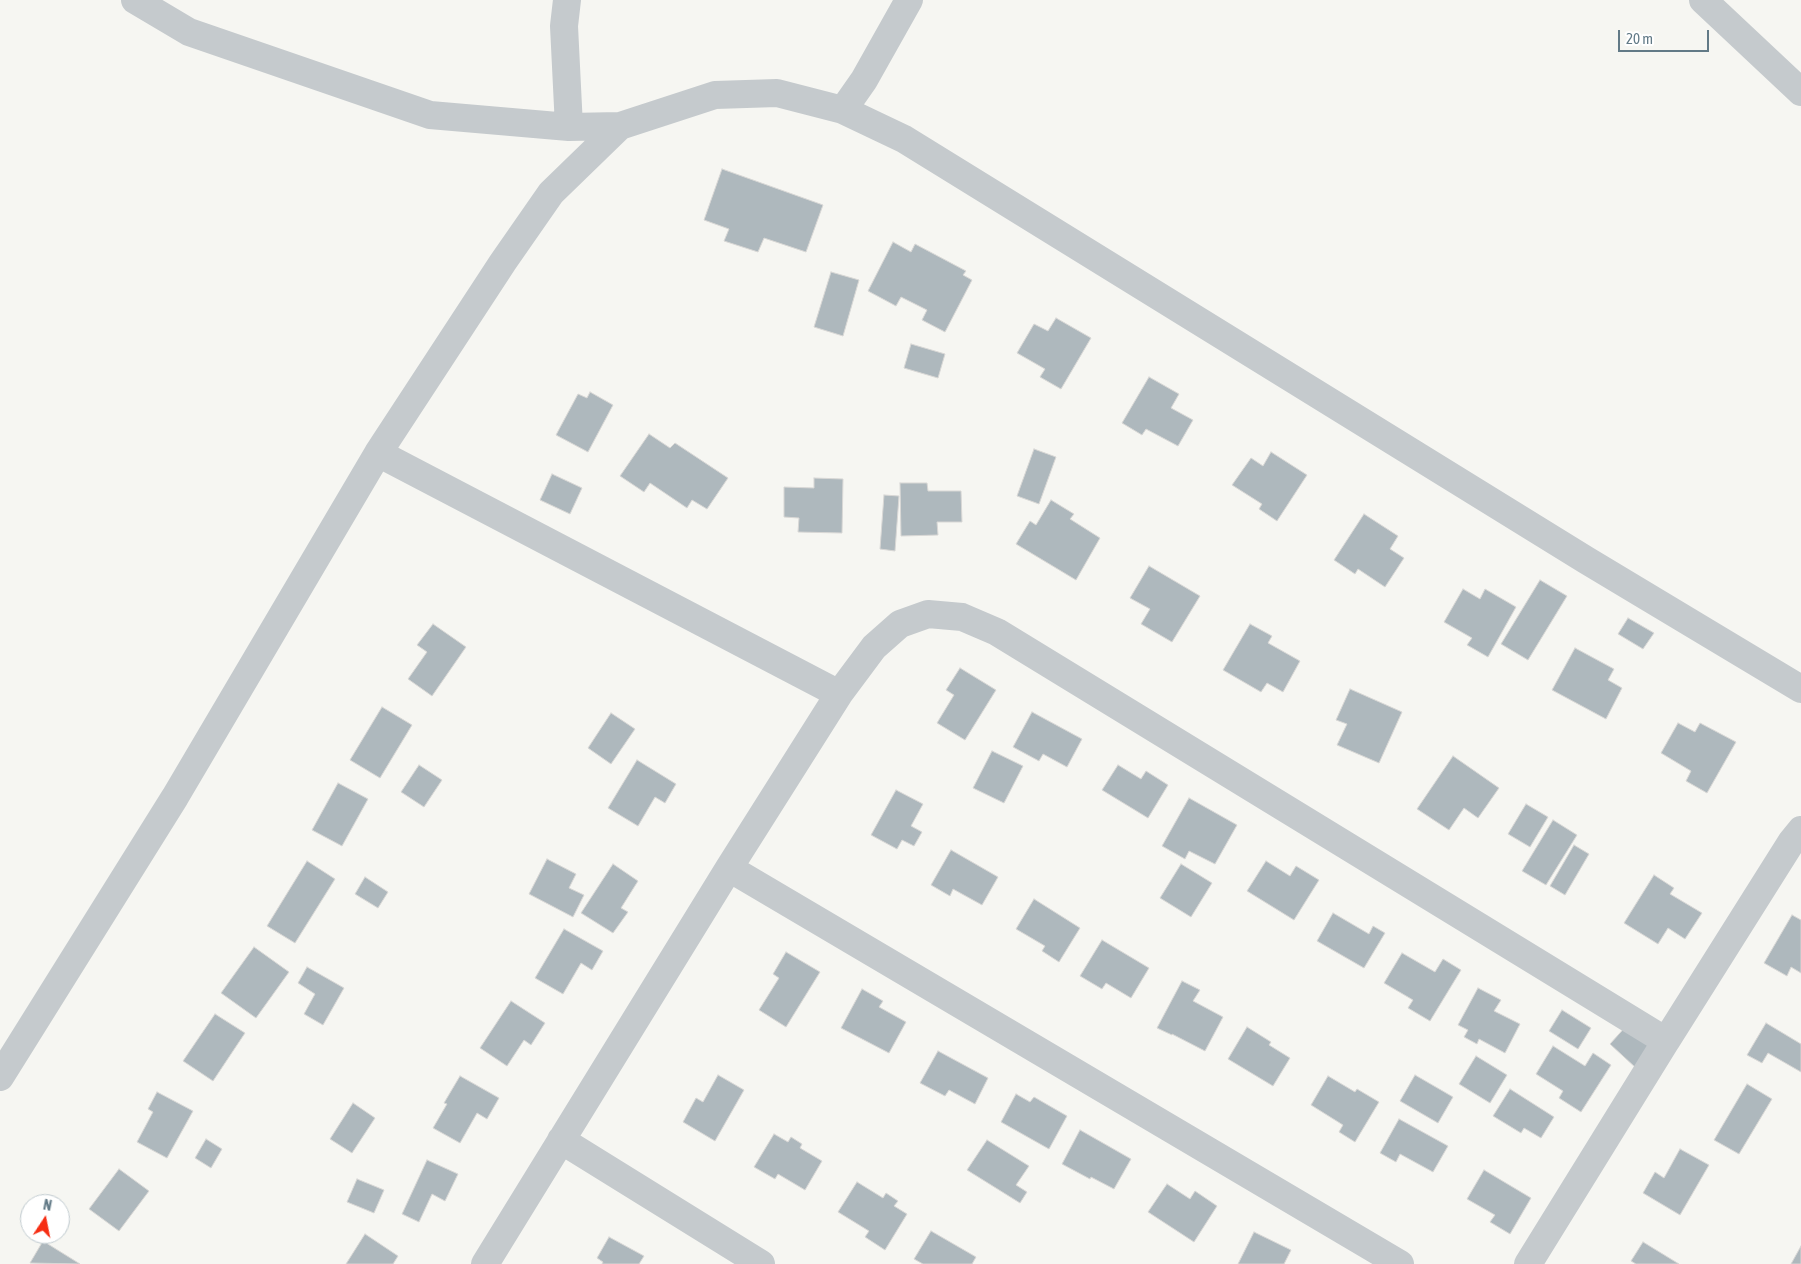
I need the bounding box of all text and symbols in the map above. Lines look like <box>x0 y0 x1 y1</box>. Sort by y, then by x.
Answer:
scale bar <box>1621 20 1712 52</box>
text: 20 m <box>1626 30 1653 47</box>
north arrow <box>20 1194 70 1244</box>
text: N <box>42 1197 53 1214</box>

